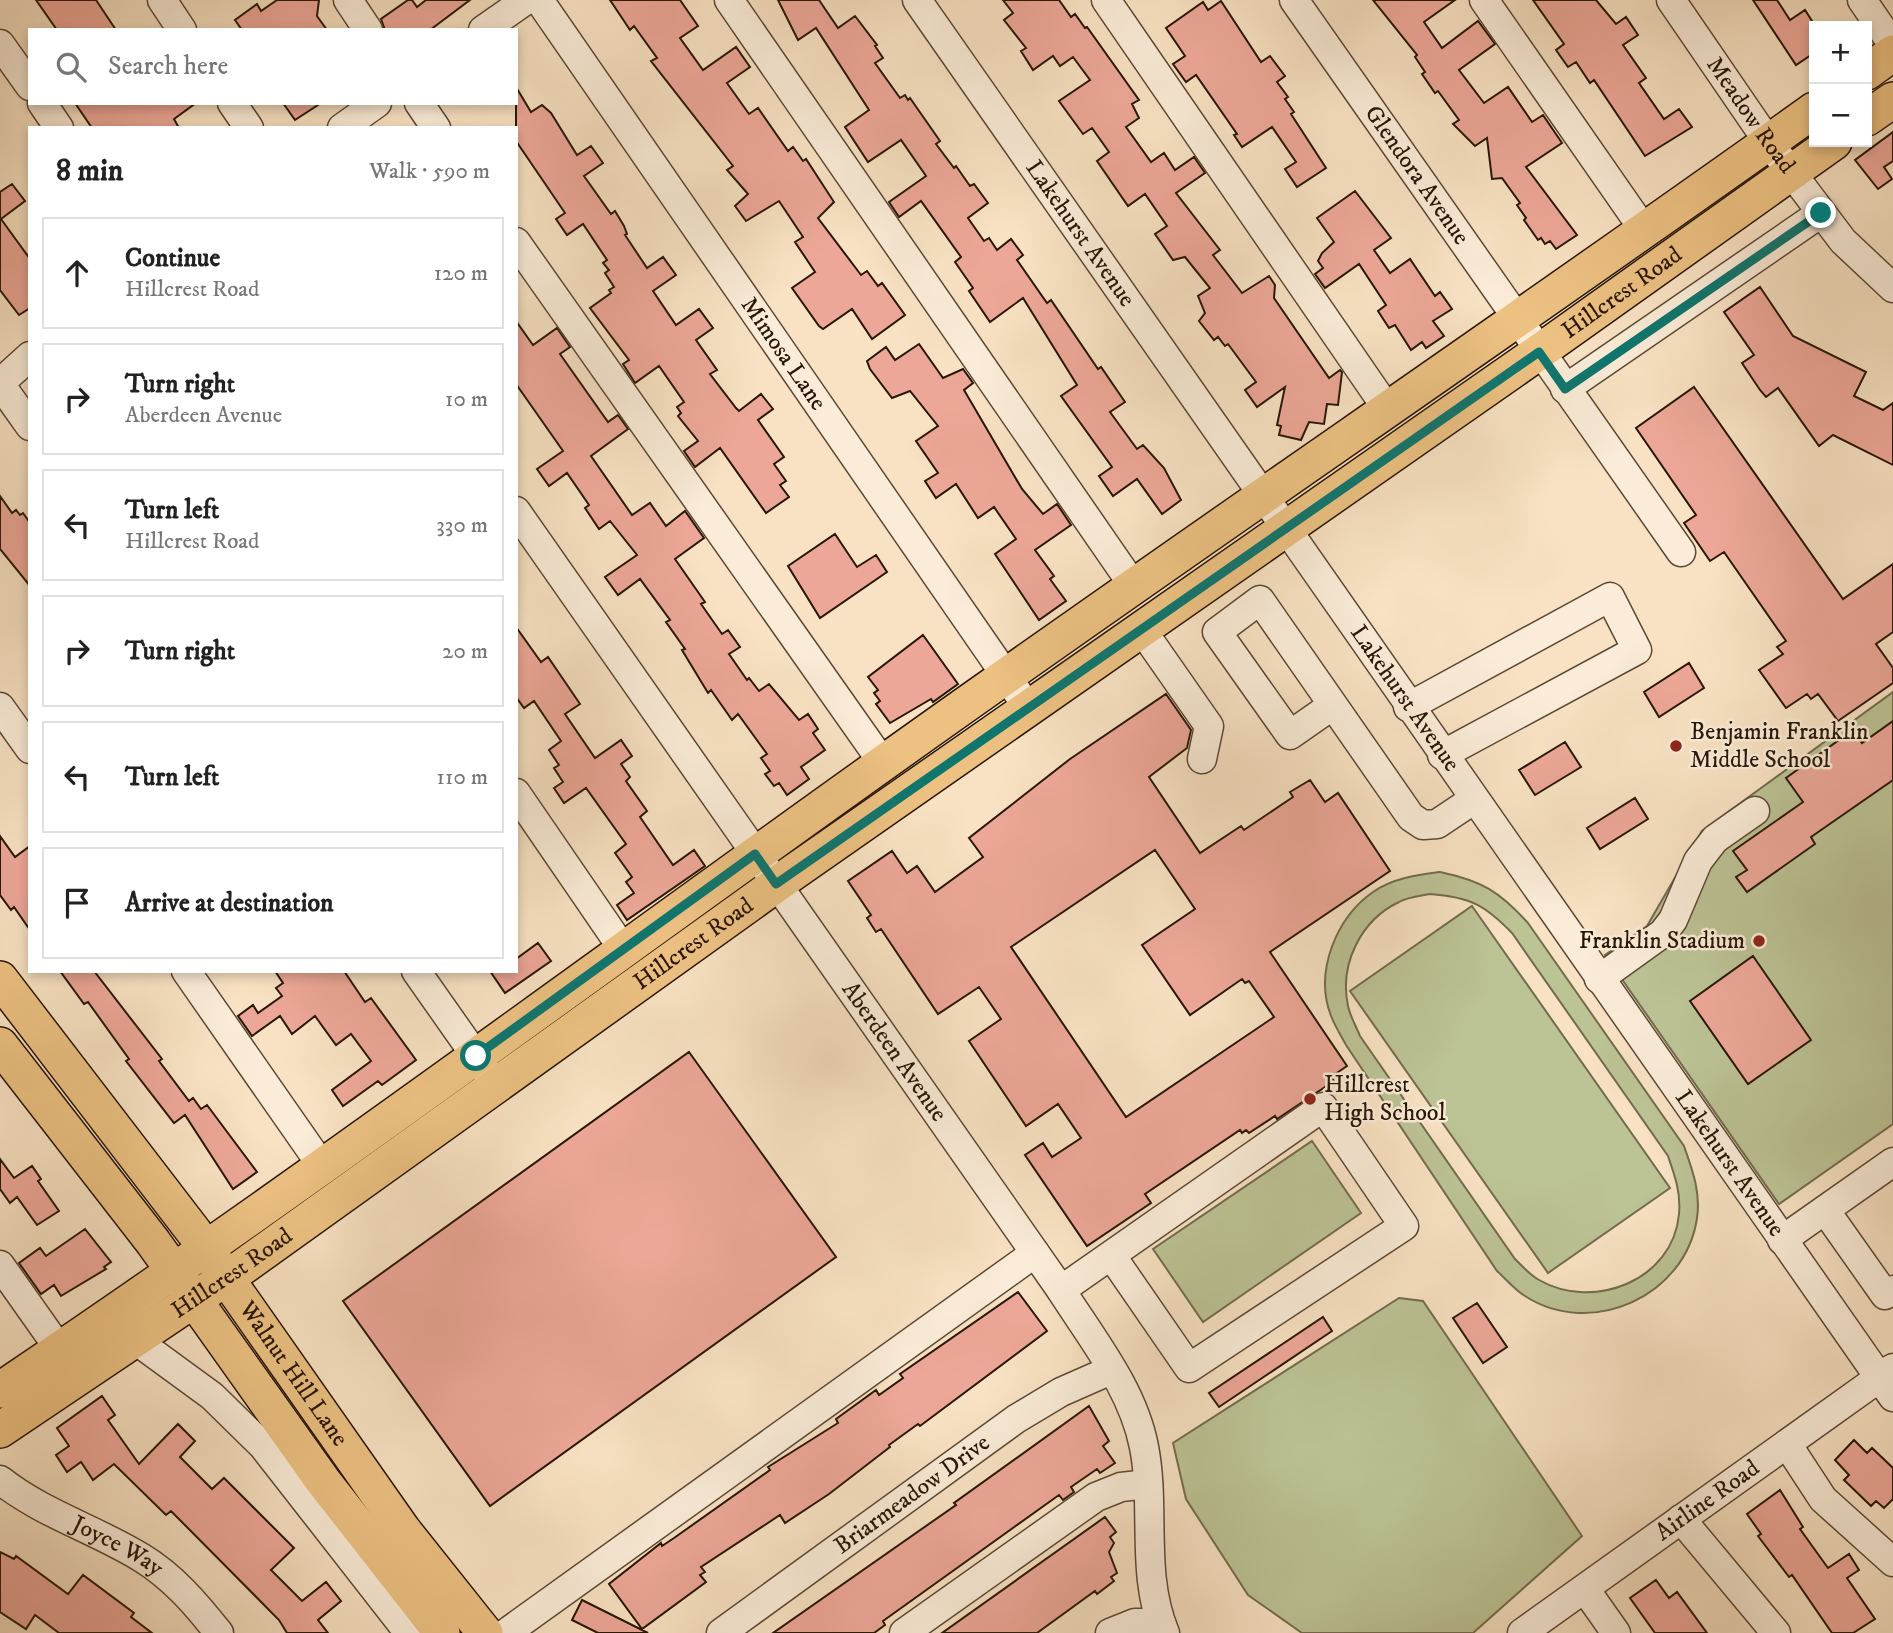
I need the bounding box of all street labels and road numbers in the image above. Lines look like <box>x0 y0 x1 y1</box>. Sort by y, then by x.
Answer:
street label: Meadow Road <box>1699 51 1802 180</box>
street label: Glendora Avenue <box>1358 100 1476 251</box>
street label: Lakehurst Avenue <box>1019 154 1142 313</box>
street label: Hillcrest Road <box>1556 240 1688 346</box>
street label: Mimosa Lane <box>734 291 833 416</box>
street label: Lakehurst Avenue <box>1343 619 1467 778</box>
street label: Hillcrest Road <box>628 891 759 997</box>
street label: Aberdeen Avenue <box>835 976 954 1128</box>
street label: Lakehurst Avenue <box>1668 1084 1791 1242</box>
street label: Hillcrest Road <box>166 1221 298 1325</box>
street label: Walnut Hill Lane <box>232 1294 355 1452</box>
street label: Briarmeadow Drive <box>828 1428 996 1561</box>
street label: Airline Road <box>1650 1453 1765 1548</box>
street label: Joyce Way <box>65 1508 170 1583</box>

